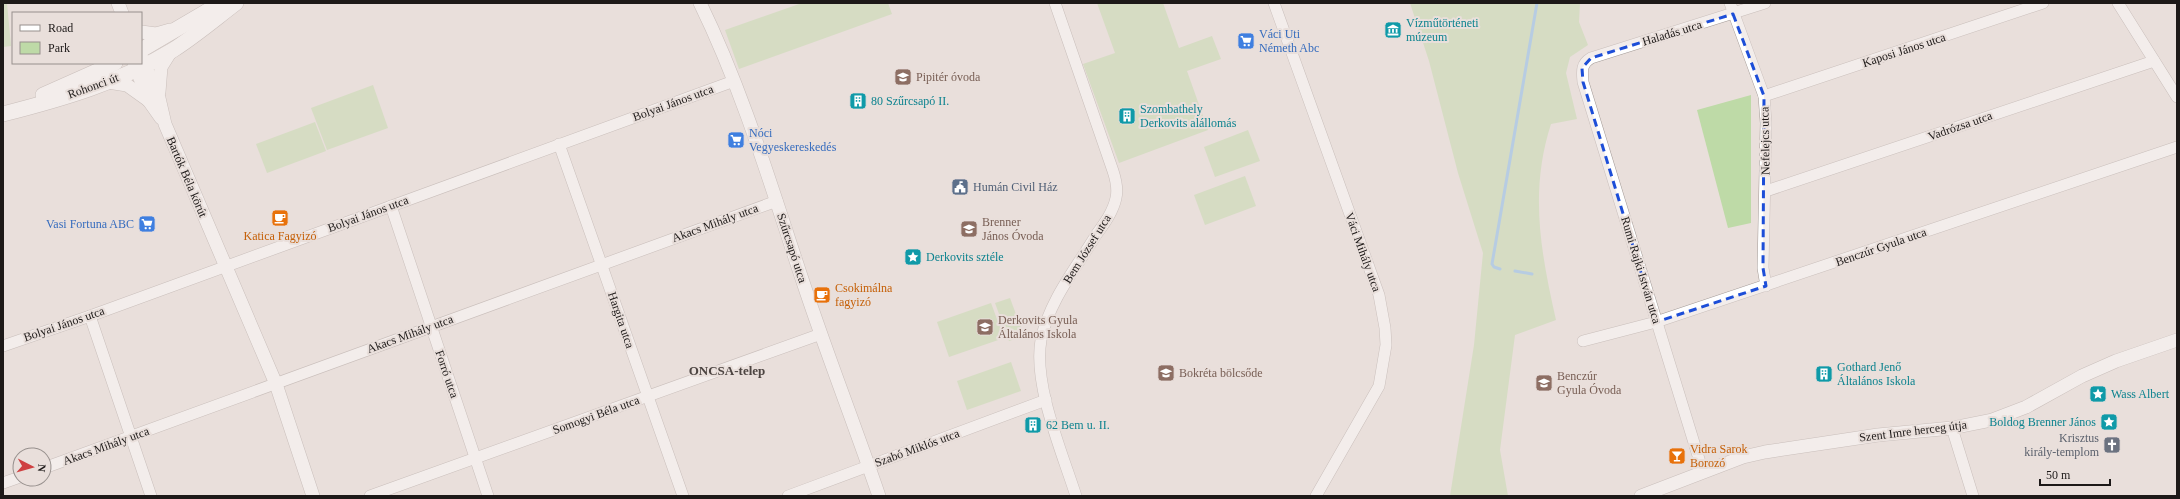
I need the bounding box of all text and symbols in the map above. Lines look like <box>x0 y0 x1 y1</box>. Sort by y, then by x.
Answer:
legend <box>12 12 142 64</box>
place label: Vízműtörténeti múzeum <box>1406 16 1479 44</box>
street label: Haladás utca <box>1640 17 1704 49</box>
museum icon: Vízműtörténeti múzeum <box>1383 20 1403 40</box>
text: Road <box>48 21 73 35</box>
place label: Váci Uti Németh Abc <box>1259 27 1319 55</box>
street label: Kaposi János utca <box>1861 30 1948 70</box>
supermarket icon: Váci Uti Németh Abc <box>1236 31 1256 51</box>
text: Park <box>48 41 70 55</box>
school or university icon: Pipitér óvoda <box>893 67 913 87</box>
street label: Rohonci út <box>66 70 121 102</box>
place label: Pipitér óvoda <box>916 70 981 84</box>
street label: Bolyai János utca <box>631 82 716 124</box>
building icon: 80 Szűrcsapó II. <box>848 91 868 111</box>
place label: 80 Szűrcsapó II. <box>871 94 949 108</box>
place label: Szombathely Derkovits alállomás <box>1140 102 1237 130</box>
building icon: Szombathely Derkovits alállomás <box>1117 106 1137 126</box>
street label: Nefelejcs utca <box>1757 106 1773 175</box>
street label: Vadrózsa utca <box>1926 108 1995 144</box>
place label: Nóci Vegyeskereskedés <box>749 126 837 154</box>
supermarket icon: Nóci Vegyeskereskedés <box>726 130 746 150</box>
street label: Bartók Béla körút <box>164 135 211 220</box>
public building icon: Humán Civil Ház <box>950 177 970 197</box>
place label: Humán Civil Ház <box>973 180 1058 194</box>
street label: Bolyai János utca <box>326 193 411 235</box>
street label: Akacs Mihály utca <box>670 201 761 245</box>
cafe icon: Katica Fagyizó <box>270 208 290 228</box>
street label: Váci Mihály utca <box>1342 210 1384 294</box>
street label: Szűrcsapó utca <box>774 211 810 285</box>
street label: Bem József utca <box>1060 211 1114 286</box>
supermarket icon: Vasi Fortuna ABC <box>137 214 157 234</box>
place label: Brenner János Óvoda <box>982 215 1044 243</box>
street label: Rumi Rajki István utca <box>1618 215 1664 326</box>
place label: Vasi Fortuna ABC <box>46 217 134 231</box>
school or university icon: Brenner János Óvoda <box>959 219 979 239</box>
street label: Benczúr Gyula utca <box>1834 225 1929 269</box>
place label: Katica Fagyizó <box>244 229 316 243</box>
place icon: Derkovits sztéle <box>903 247 923 267</box>
place label: Derkovits sztéle <box>926 250 1004 264</box>
place label: Csokimálna fagyizó <box>835 281 893 309</box>
cafe icon: Csokimálna fagyizó <box>812 285 832 305</box>
street label: Hargita utca <box>605 290 637 351</box>
street label: Bolyai János utca <box>22 303 107 344</box>
street label: Akacs Mihály utca <box>365 312 456 356</box>
place label: Derkovits Gyula Általános Iskola <box>998 313 1078 341</box>
school or university icon: Derkovits Gyula Általános Iskola <box>975 317 995 337</box>
street label: Forró utca <box>432 348 462 400</box>
place label: Gothard Jenő Általános Iskola <box>1837 360 1916 388</box>
district label: ONCSA-telep <box>689 363 765 378</box>
school or university icon: Bokréta bölcsőde <box>1156 363 1176 383</box>
building icon: Gothard Jenő Általános Iskola <box>1814 364 1834 384</box>
place label: Bokréta bölcsőde <box>1179 366 1263 380</box>
place label: Benczúr Gyula Óvoda <box>1557 369 1622 397</box>
school or university icon: Benczúr Gyula Óvoda <box>1534 373 1554 393</box>
place icon: Wass Albert <box>2088 384 2108 404</box>
place label: Wass Albert <box>2111 387 2170 401</box>
street label: Somogyi Béla utca <box>551 393 642 437</box>
place icon: Boldog Brenner János <box>2099 412 2119 432</box>
building icon: 62 Bem u. II. <box>1023 415 1043 435</box>
place label: Boldog Brenner János <box>1989 415 2096 429</box>
street label: Szent Imre herceg útja <box>1858 417 1968 445</box>
place label: 62 Bem u. II. <box>1046 418 1110 432</box>
street label: Akacs Mihály utca <box>61 424 152 468</box>
street label: Szabó Miklós utca <box>873 426 962 470</box>
place label: Krisztus király-templom <box>2024 431 2100 459</box>
church icon: Krisztus király-templom <box>2102 435 2122 455</box>
place label: Vidra Sarok Borozó <box>1690 442 1748 470</box>
bar icon: Vidra Sarok Borozó <box>1667 446 1687 466</box>
north arrow <box>12 447 52 487</box>
scale bar <box>2040 461 2110 487</box>
text: N <box>36 463 48 473</box>
text: 50 m <box>2046 468 2071 482</box>

